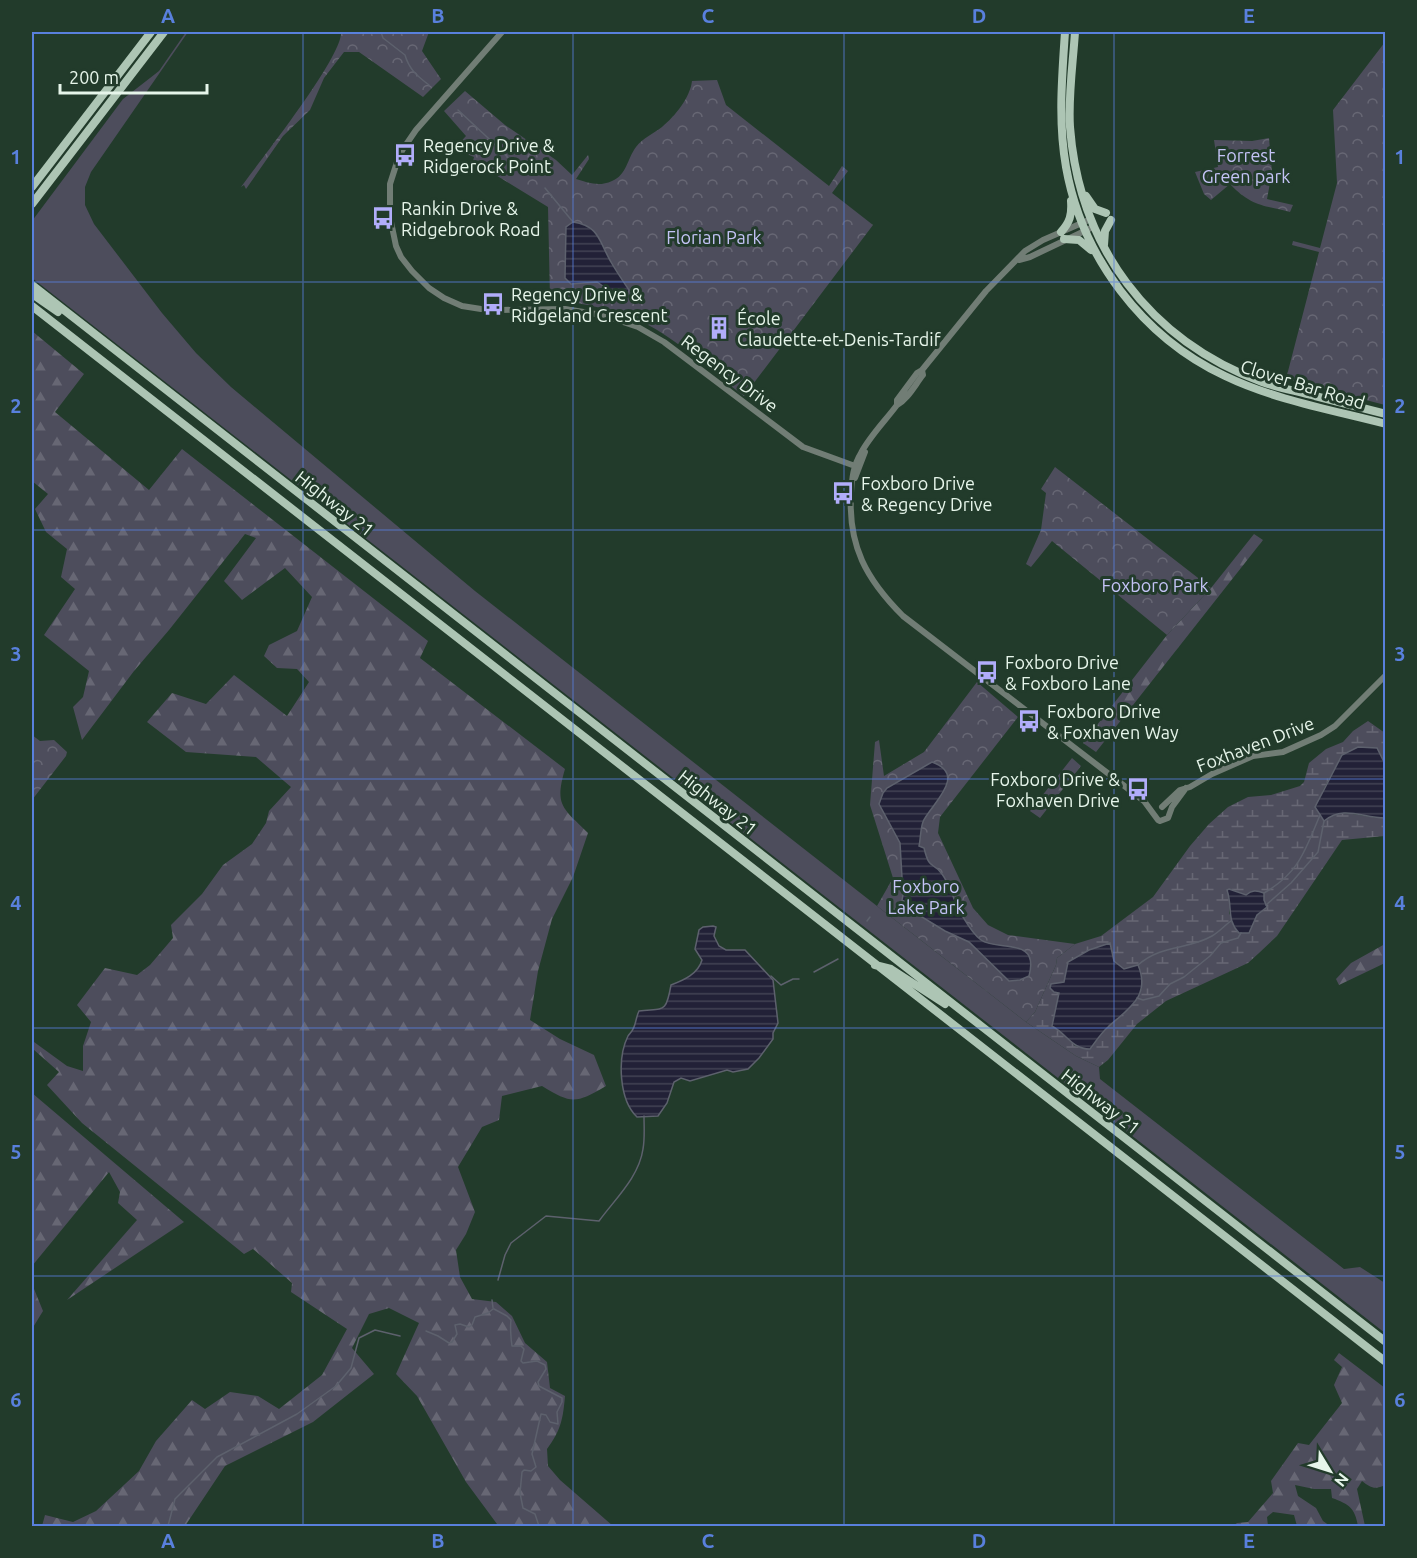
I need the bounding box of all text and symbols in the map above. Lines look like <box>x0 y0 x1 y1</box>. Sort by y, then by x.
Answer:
text: A <box>161 4 175 27</box>
text: B <box>431 4 445 27</box>
text: C <box>702 4 715 27</box>
text: D <box>972 4 986 27</box>
text: E <box>1243 4 1255 27</box>
scale bar <box>60 57 207 95</box>
text: 200 m <box>69 67 119 87</box>
place label: Regency Drive & Ridgerock Point <box>423 135 555 176</box>
bus stop icon: Regency Drive & Ridgerock Point <box>392 142 418 168</box>
text: 1 <box>10 145 22 168</box>
park label: Forrest Green park <box>1202 145 1290 186</box>
text: 1 <box>1394 145 1406 168</box>
place label: Rankin Drive & Ridgebrook Road <box>401 198 541 239</box>
bus stop icon: Rankin Drive & Ridgebrook Road <box>370 205 396 231</box>
park label: Florian Park <box>666 227 762 247</box>
place label: Regency Drive & Ridgeland Crescent <box>511 284 668 325</box>
bus stop icon: Regency Drive & Ridgeland Crescent <box>480 291 506 317</box>
place label: École Claudette-et-Denis-Tardif <box>737 307 941 349</box>
building icon: École Claudette-et-Denis-Tardif <box>706 315 732 341</box>
street label: Regency Drive <box>678 330 782 416</box>
street label: Clover Bar Road <box>1238 356 1368 412</box>
text: 2 <box>10 394 22 417</box>
text: 2 <box>1394 394 1406 417</box>
street label: Highway 21 <box>292 466 378 540</box>
place label: Foxboro Drive & Regency Drive <box>861 473 993 514</box>
bus stop icon: Foxboro Drive & Regency Drive <box>830 480 856 506</box>
park label: Foxboro Park <box>1101 575 1209 595</box>
text: 3 <box>10 642 22 665</box>
text: 3 <box>1394 642 1406 665</box>
place label: Foxboro Drive & Foxboro Lane <box>1005 652 1131 693</box>
bus stop icon: Foxboro Drive & Foxboro Lane <box>974 659 1000 685</box>
place label: Foxboro Drive & Foxhaven Way <box>1047 701 1179 742</box>
bus stop icon: Foxboro Drive & Foxhaven Way <box>1016 708 1042 734</box>
street label: Foxhaven Drive <box>1194 712 1316 776</box>
street label: Highway 21 <box>675 765 761 839</box>
place label: Foxboro Drive & Foxhaven Drive <box>990 769 1120 810</box>
bus stop icon: Foxboro Drive & Foxhaven Drive <box>1125 776 1151 802</box>
park label: Foxboro Lake Park <box>887 876 965 917</box>
text: 4 <box>10 891 22 914</box>
text: 4 <box>1394 891 1406 914</box>
street label: Highway 21 <box>1058 1064 1144 1138</box>
text: 5 <box>10 1140 22 1163</box>
text: 5 <box>1394 1140 1406 1163</box>
text: 6 <box>10 1388 22 1411</box>
text: 6 <box>1394 1388 1406 1411</box>
north arrow <box>1300 1441 1360 1501</box>
text: N <box>1331 1470 1353 1490</box>
text: A <box>161 1529 175 1552</box>
text: B <box>431 1529 445 1552</box>
text: C <box>702 1529 715 1552</box>
text: D <box>972 1529 986 1552</box>
text: E <box>1243 1529 1255 1552</box>

